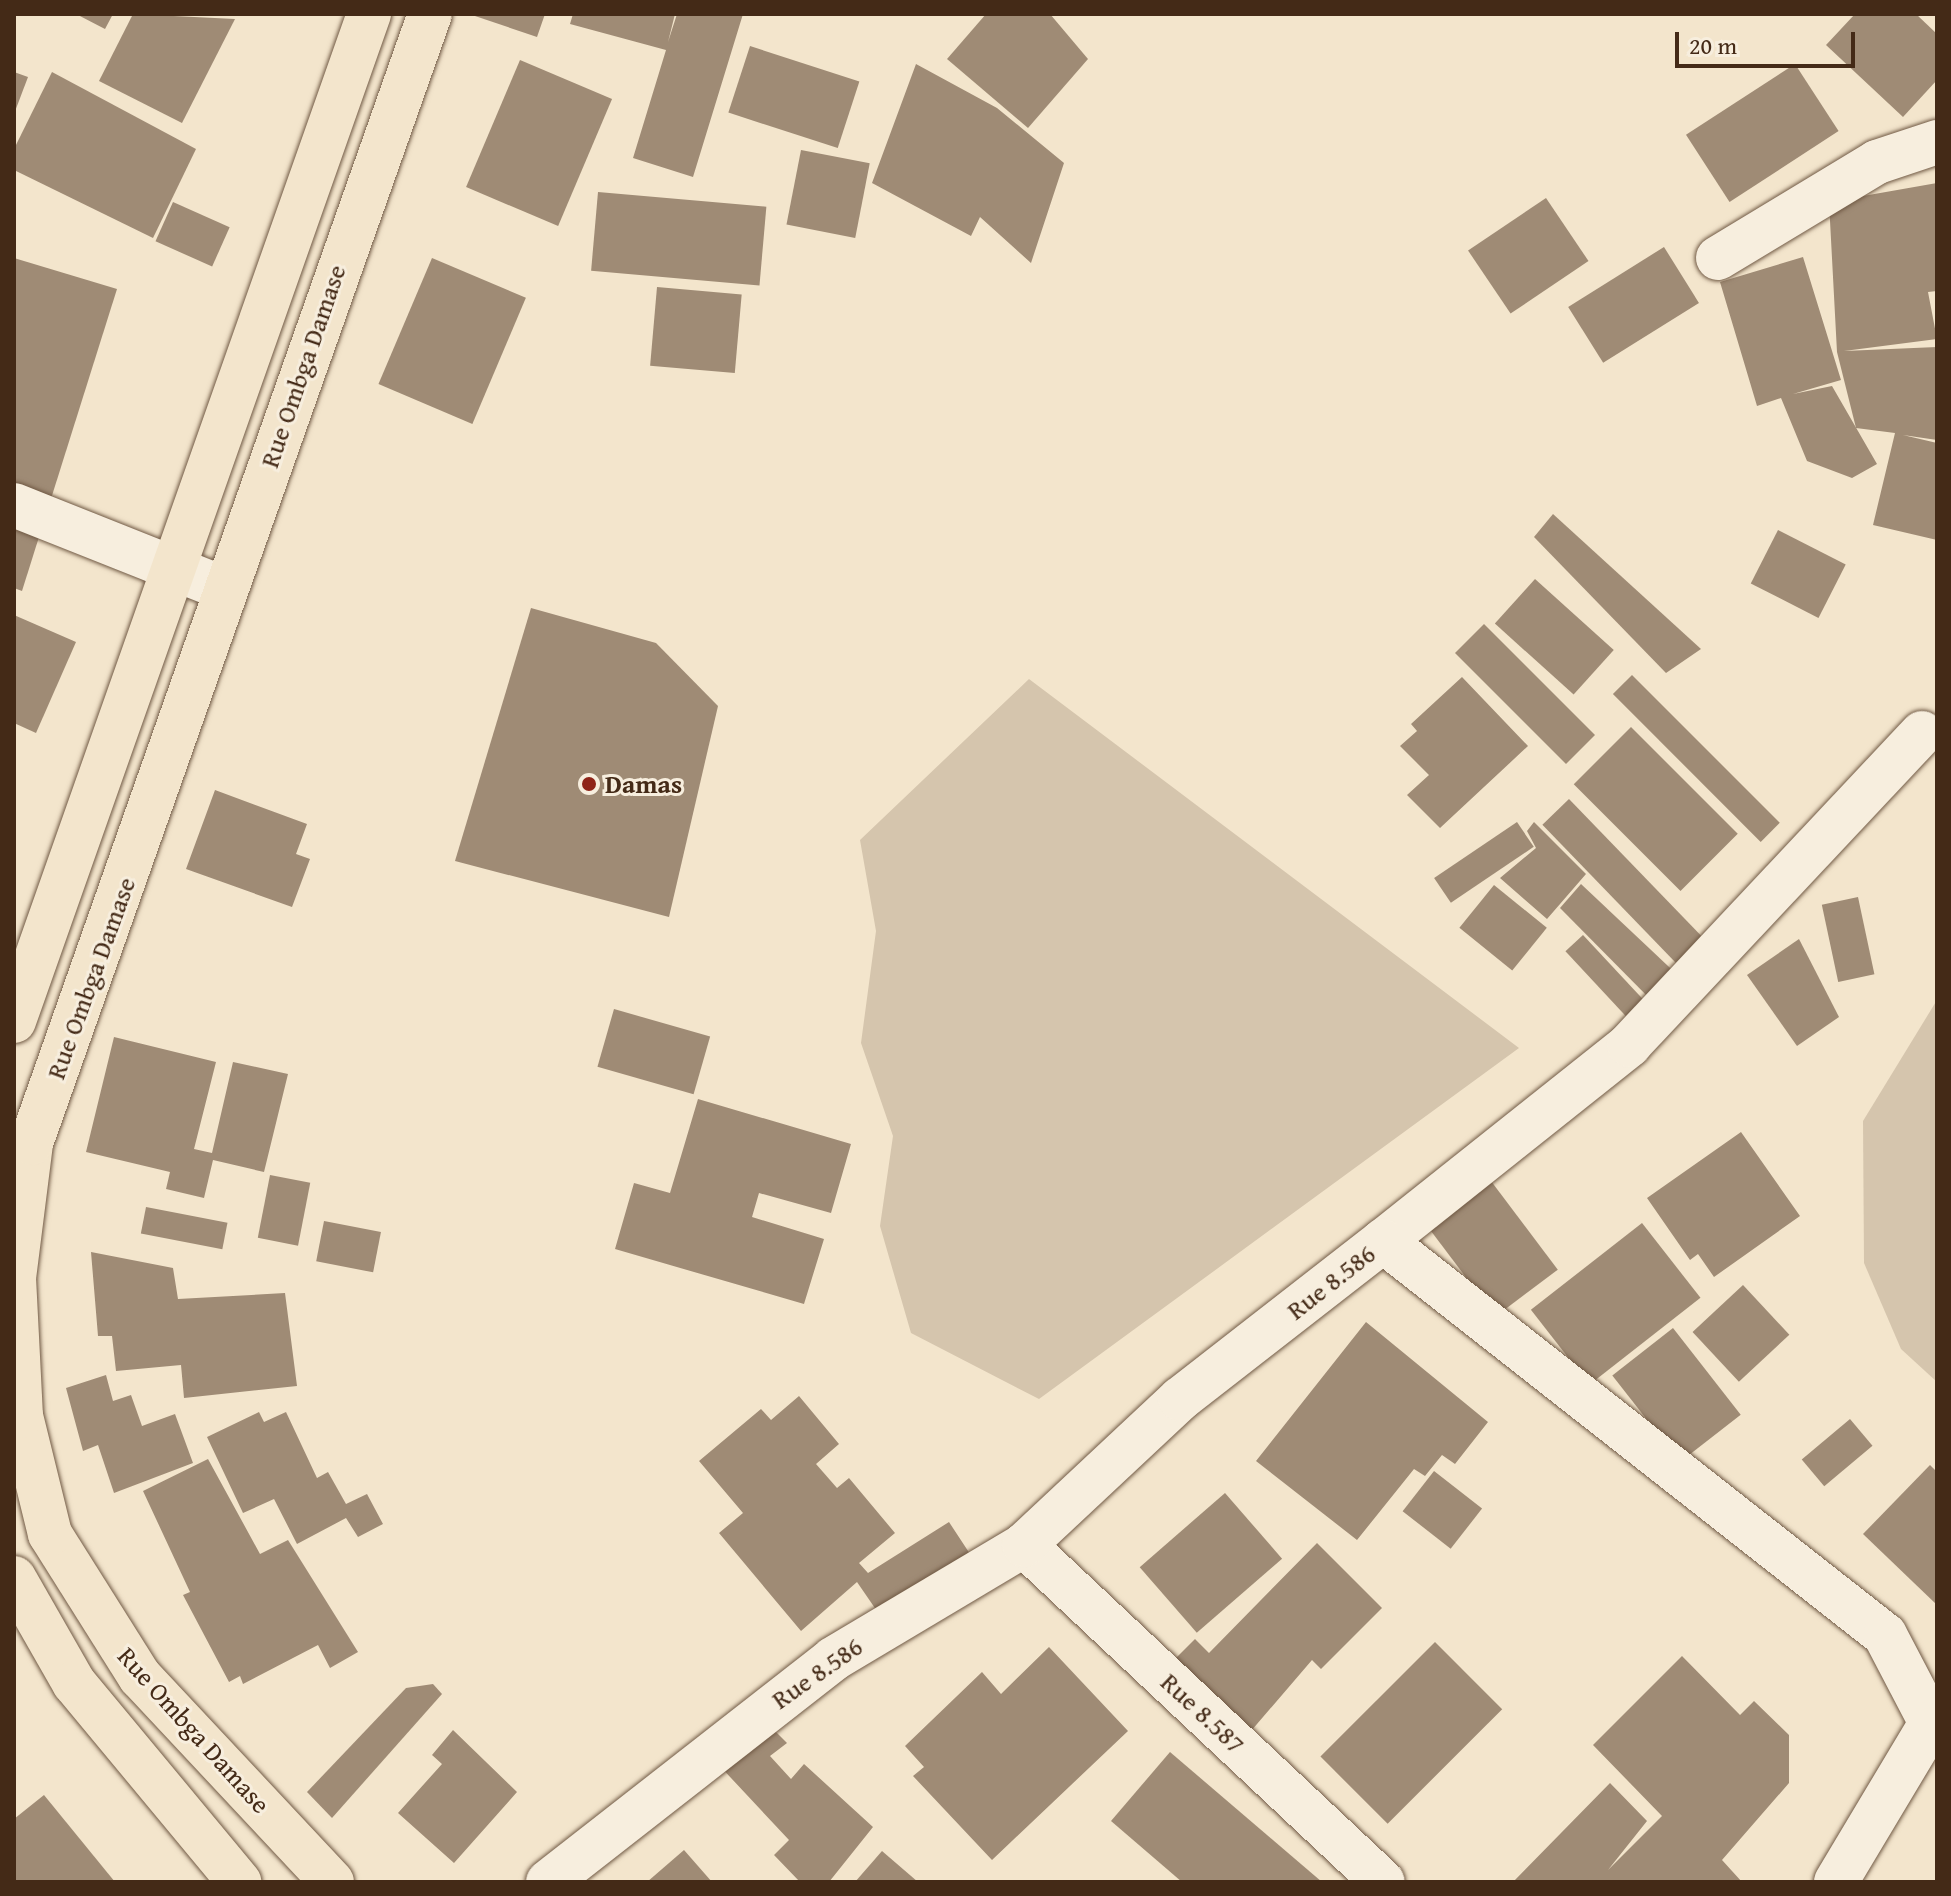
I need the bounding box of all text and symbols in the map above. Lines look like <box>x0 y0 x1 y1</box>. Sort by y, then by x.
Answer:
scale bar <box>1679 16 1859 66</box>
text: 20 m <box>1689 28 1737 63</box>
street label: Rue Ombga Damase <box>254 260 352 472</box>
place label: Damas <box>605 768 682 800</box>
marker: Damas <box>580 775 598 793</box>
street label: Rue Ombga Damase <box>40 873 142 1083</box>
street label: Rue 8.586 <box>1281 1238 1381 1326</box>
street label: Rue 8.586 <box>766 1631 868 1715</box>
street label: Rue Ombga Damase <box>111 1641 277 1819</box>
street label: Rue 8.587 <box>1155 1666 1251 1760</box>

